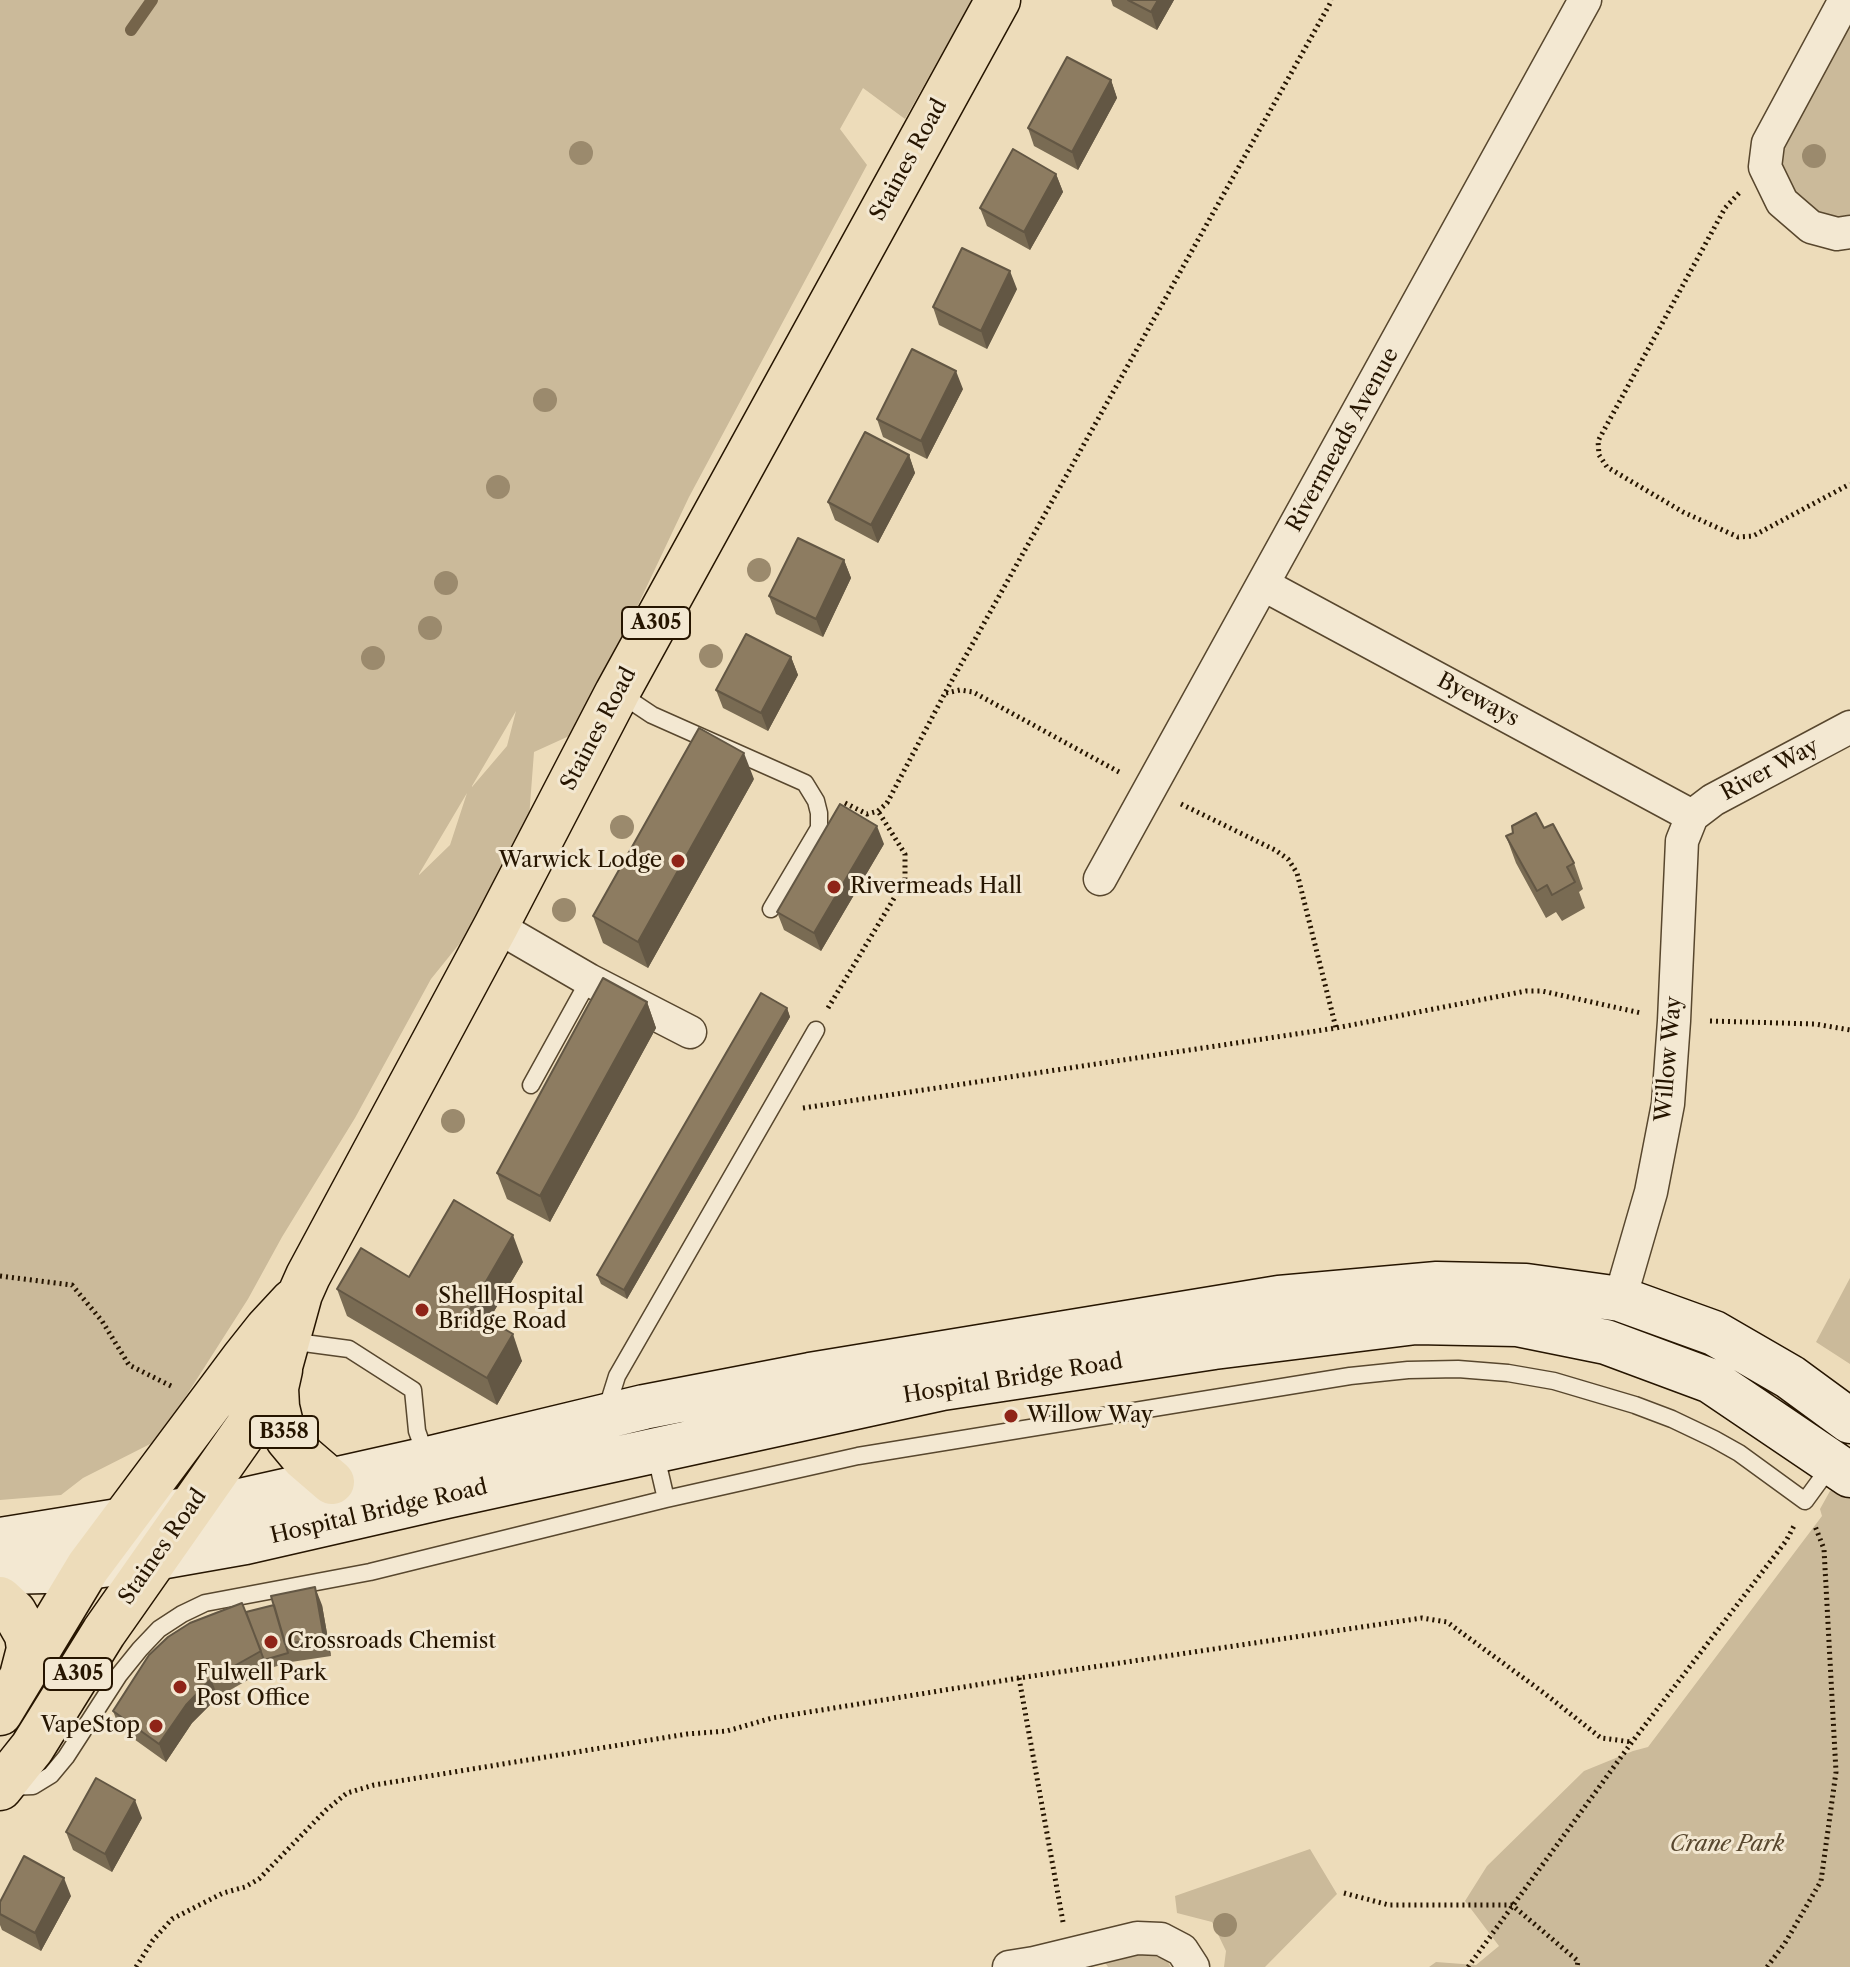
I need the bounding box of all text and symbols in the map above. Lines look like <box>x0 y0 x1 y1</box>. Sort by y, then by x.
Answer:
street label: Staines Road <box>865 94 953 226</box>
street label: Rivermeads Avenue <box>1281 343 1405 537</box>
road number: A305 <box>622 607 690 639</box>
street label: Staines Road <box>556 663 642 795</box>
street label: Byeways <box>1433 668 1523 732</box>
street label: River Way <box>1717 733 1823 807</box>
place label: Warwick Lodge <box>499 848 662 874</box>
marker: Warwick Lodge <box>669 852 687 870</box>
place label: Rivermeads Hall <box>850 874 1022 900</box>
marker: Rivermeads Hall <box>825 878 843 896</box>
street label: Willow Way <box>1650 995 1688 1123</box>
place label: Shell Hospital Bridge Road <box>438 1284 584 1336</box>
marker: Shell Hospital Bridge Road <box>413 1301 431 1319</box>
street label: Hospital Bridge Road <box>901 1349 1125 1409</box>
place label: Willow Way <box>1027 1403 1153 1429</box>
marker: Willow Way <box>1002 1407 1020 1425</box>
road number: B358 <box>250 1416 318 1448</box>
street label: Hospital Bridge Road <box>268 1474 490 1550</box>
street label: Staines Road <box>113 1484 213 1610</box>
place label: Crossroads Chemist <box>287 1629 496 1655</box>
marker: Crossroads Chemist <box>262 1633 280 1651</box>
road number: A305 <box>44 1658 112 1690</box>
place label: Fulwell Park Post Office <box>196 1661 327 1712</box>
marker: Fulwell Park Post Office <box>171 1678 189 1696</box>
place label: VapeStop <box>41 1713 140 1739</box>
marker: VapeStop <box>147 1717 165 1735</box>
park label: Crane Park <box>1670 1832 1784 1858</box>

